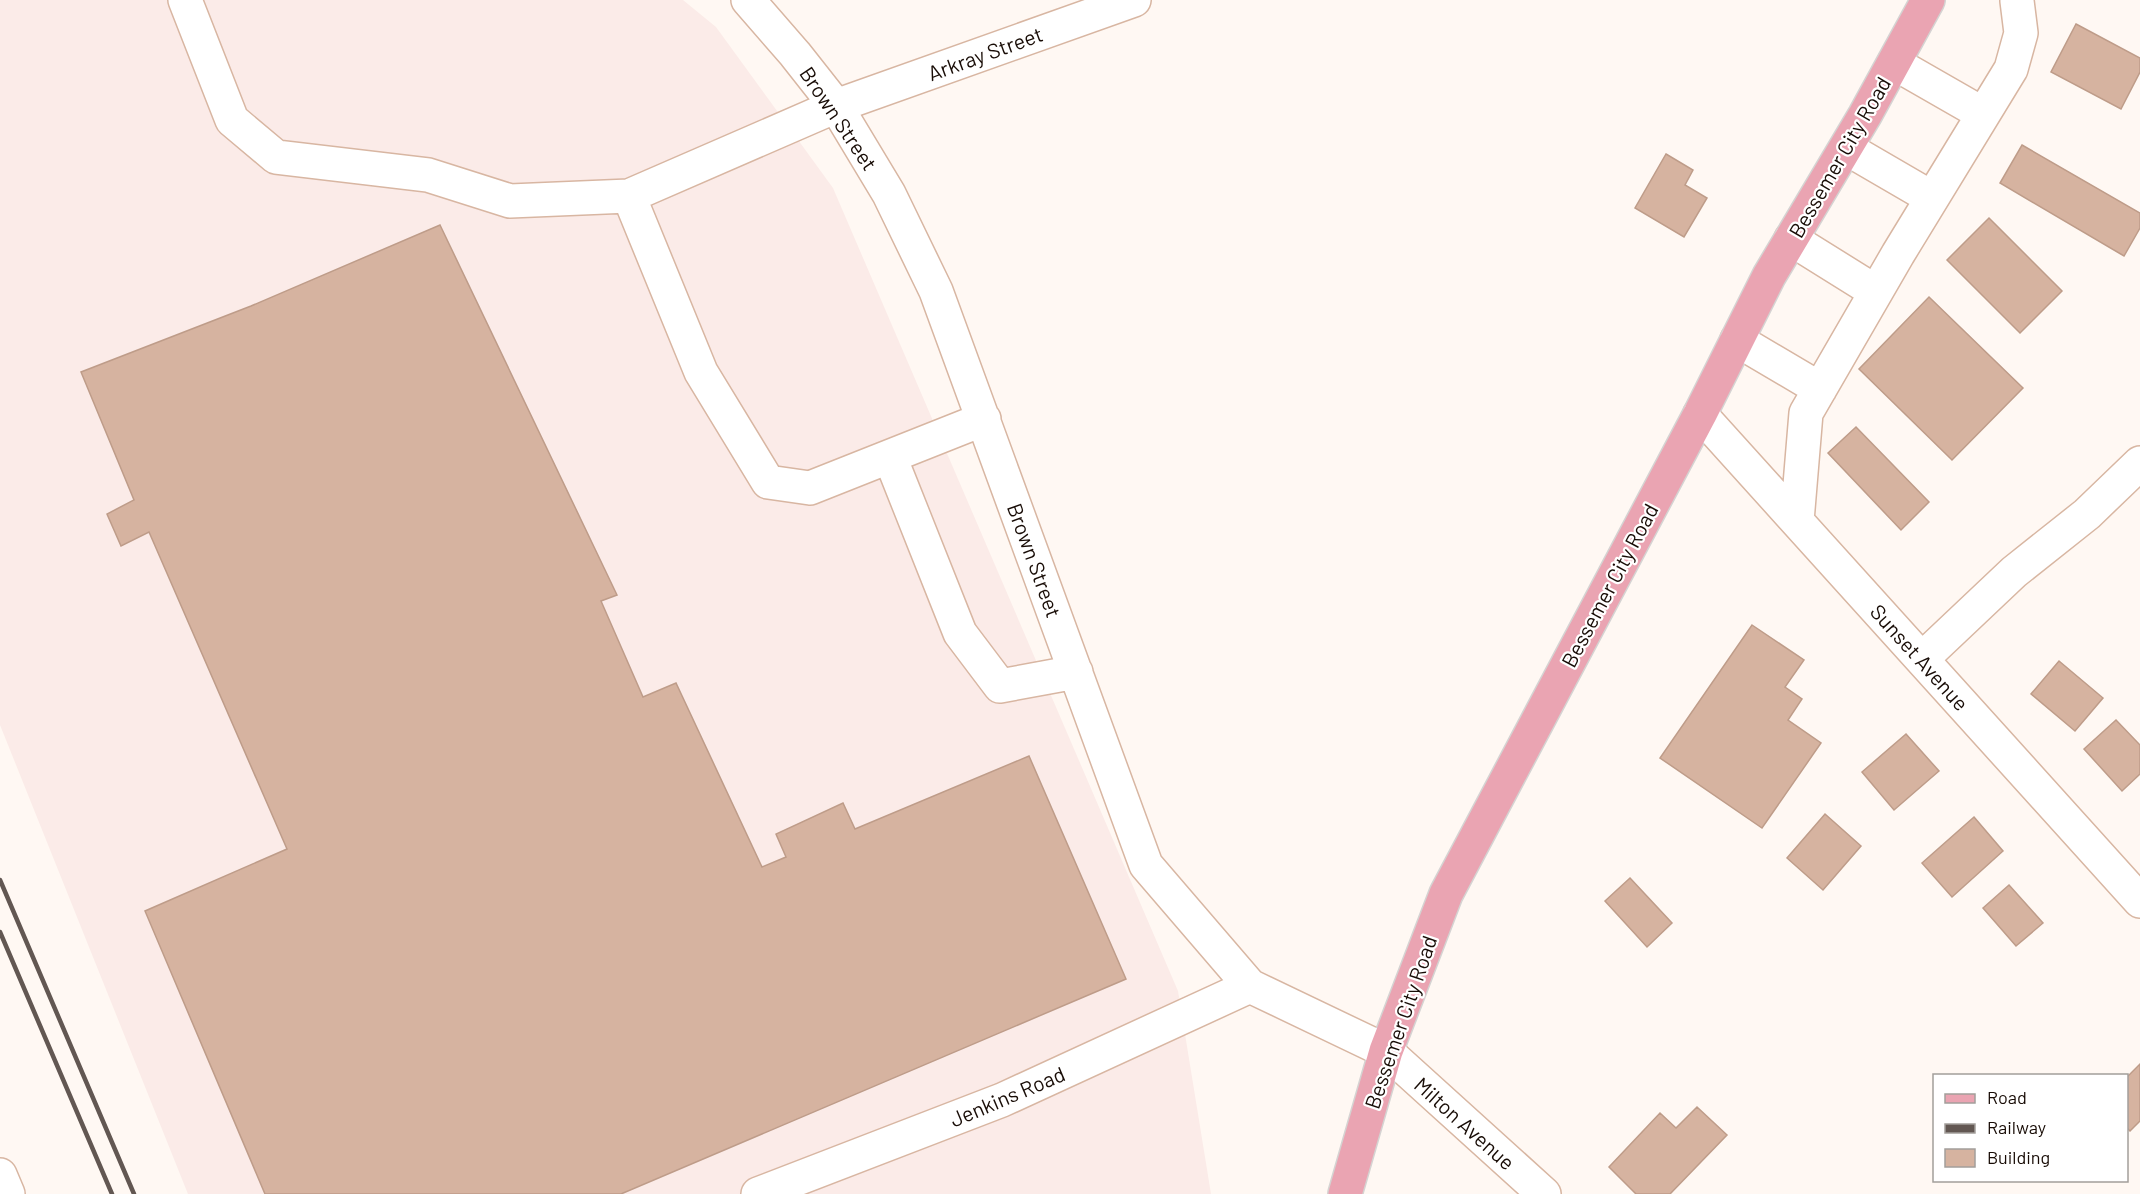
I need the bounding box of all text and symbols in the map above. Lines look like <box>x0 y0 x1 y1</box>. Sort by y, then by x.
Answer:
street label: Arkray Street <box>924 21 1046 85</box>
street label: Brown Street <box>795 61 883 175</box>
street label: Bessemer City Road <box>1783 72 1895 242</box>
street label: Brown Street <box>1003 499 1067 621</box>
street label: Bessemer City Road <box>1555 499 1663 671</box>
street label: Sunset Avenue <box>1866 599 1974 715</box>
street label: Bessemer City Road <box>1359 932 1441 1112</box>
street label: Jenkins Road <box>946 1061 1068 1131</box>
street label: Milton Avenue <box>1410 1071 1520 1175</box>
legend <box>1933 1074 2128 1182</box>
text: Road <box>1987 1086 2027 1108</box>
text: Railway <box>1987 1116 2046 1138</box>
text: Building <box>1987 1146 2050 1168</box>

